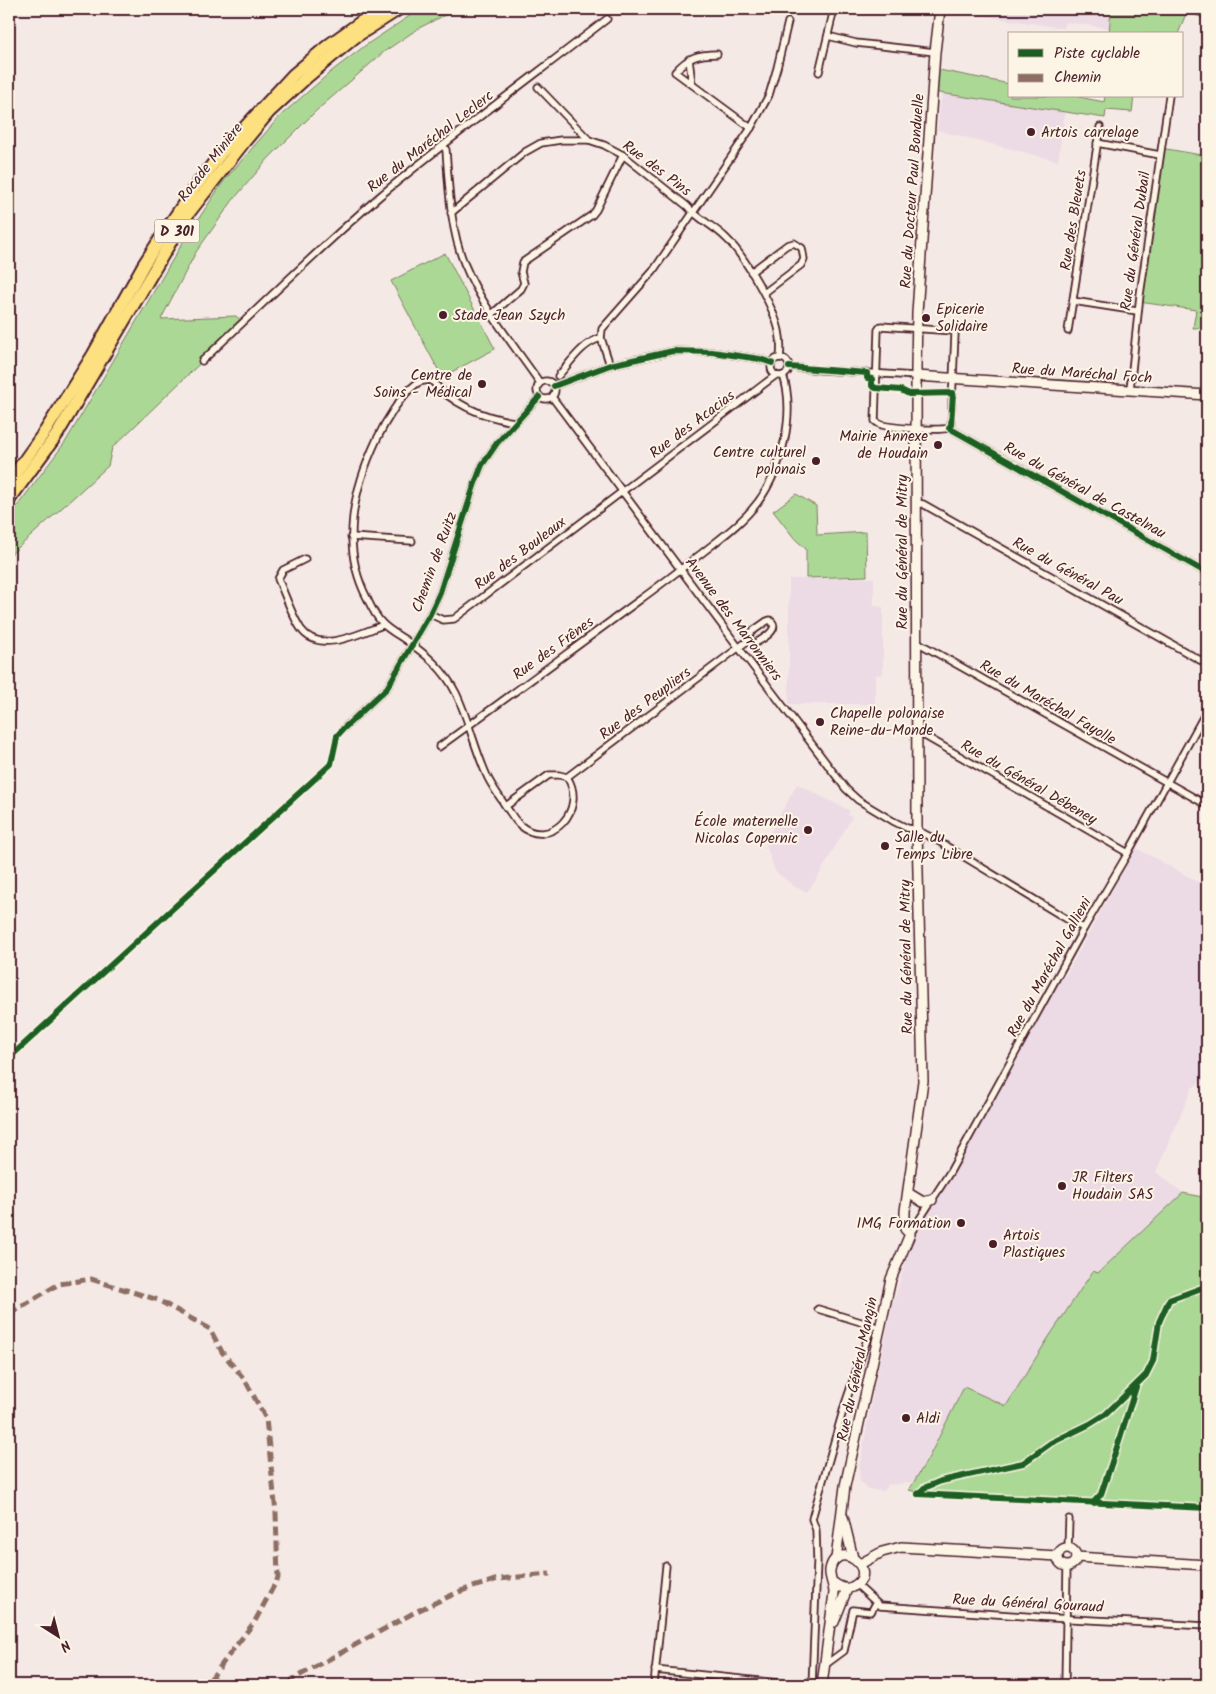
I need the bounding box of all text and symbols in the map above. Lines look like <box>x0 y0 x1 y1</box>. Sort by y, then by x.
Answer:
legend <box>1008 32 1184 98</box>
text: Piste cyclable <box>1054 42 1140 66</box>
text: Chemin <box>1054 66 1101 90</box>
street label: Rue du Maréchal Leclerc <box>362 84 499 199</box>
street label: Rue du Docteur Paul Bonduelle <box>894 93 932 289</box>
street label: Rocade Minière <box>172 118 250 207</box>
place label: Artois carrelage <box>1041 121 1139 145</box>
marker: Artois carrelage <box>1025 126 1037 138</box>
street label: Rue des Pins <box>617 135 697 203</box>
street label: Rue des Bleuets <box>1054 168 1094 272</box>
street label: Rue du Général Dubail <box>1114 170 1158 312</box>
road number: D 301 <box>154 220 200 242</box>
place label: Epicerie Solidaire <box>936 298 988 339</box>
place label: Stade Jean Szych <box>453 304 565 328</box>
marker: Stade Jean Szych <box>437 309 449 321</box>
marker: Epicerie Solidaire <box>920 312 932 324</box>
street label: Rue du Maréchal Foch <box>1011 357 1153 391</box>
place label: Centre de Soins - Médical <box>374 364 472 405</box>
marker: Centre de Soins - Médical <box>476 378 488 390</box>
street label: Rue des Acacias <box>645 384 741 465</box>
place label: Mairie Annexe de Houdain <box>839 425 928 466</box>
street label: Rue du Général de Castelnau <box>999 436 1170 546</box>
marker: Mairie Annexe de Houdain <box>932 439 944 451</box>
place label: Centre culturel polonais <box>713 441 807 482</box>
marker: Centre culturel polonais <box>810 455 822 467</box>
street label: Rue du Général de Mitry <box>891 474 915 629</box>
street label: Chemin de Ruitz <box>406 508 464 616</box>
street label: Rue des Bouleaux <box>469 511 572 596</box>
street label: Rue du Général Pau <box>1008 531 1127 612</box>
street label: Avenue des Marronniers <box>678 552 788 687</box>
street label: Rue des Frênes <box>508 611 600 687</box>
street label: Rue du Maréchal Fayolle <box>975 654 1120 752</box>
street label: Rue des Peupliers <box>594 661 697 746</box>
place label: Chapelle polonaise Reine-du-Monde <box>830 702 945 743</box>
marker: Chapelle polonaise Reine-du-Monde <box>814 716 826 728</box>
street label: Rue du Général Débeney <box>956 734 1102 832</box>
place label: École maternelle Nicolas Copernic <box>694 810 798 851</box>
marker: École maternelle Nicolas Copernic <box>802 824 814 836</box>
place label: Salle du Temps Libre <box>895 826 973 867</box>
marker: Salle du Temps Libre <box>879 840 891 852</box>
street label: Rue du Général de Mitry <box>894 878 920 1035</box>
street label: Rue du Maréchal Gallieni <box>1001 892 1099 1042</box>
place label: JR Filters Houdain SAS <box>1072 1166 1153 1207</box>
marker: JR Filters Houdain SAS <box>1056 1180 1068 1192</box>
place label: IMG Formation <box>857 1212 951 1236</box>
marker: IMG Formation <box>955 1217 967 1229</box>
place label: Artois Plastiques <box>1003 1224 1066 1265</box>
marker: Artois Plastiques <box>987 1238 999 1250</box>
street label: Rue du Général Mangin <box>831 1295 885 1444</box>
place label: Aldi <box>916 1407 941 1431</box>
marker: Aldi <box>900 1412 912 1424</box>
street label: Rue du Général Gouraud <box>952 1588 1105 1620</box>
north arrow <box>32 1612 82 1662</box>
text: N <box>55 1634 75 1657</box>

